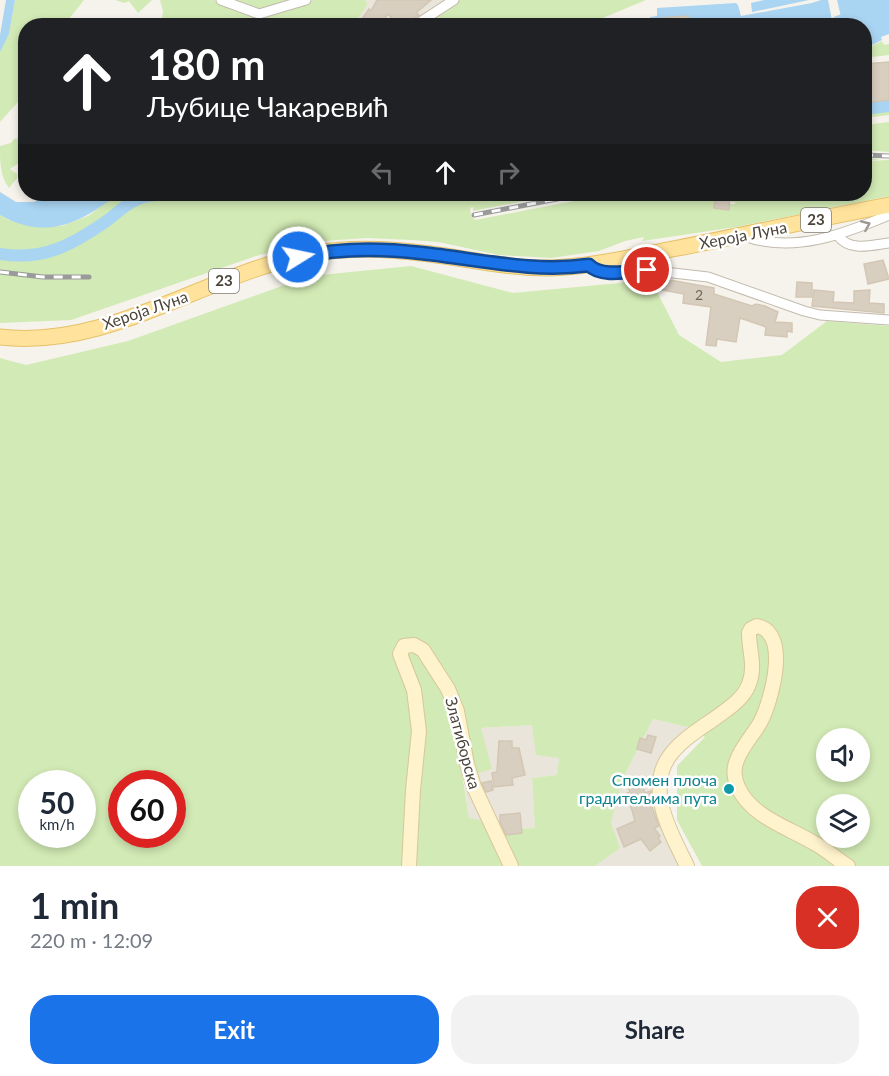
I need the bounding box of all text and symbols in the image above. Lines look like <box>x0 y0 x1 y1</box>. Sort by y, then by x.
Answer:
text: 180 m <box>147 39 265 89</box>
icon: ahead <box>48 42 126 120</box>
text: Љубице Чакаревић <box>147 90 389 123</box>
icon: left <box>366 156 399 189</box>
icon: ahead <box>429 156 462 189</box>
icon: right <box>492 156 525 189</box>
road number: 23 <box>801 208 831 232</box>
street label: Хероја Луна <box>698 217 788 252</box>
one-way arrow <box>859 220 870 232</box>
position arrow <box>266 225 330 289</box>
pin <box>621 244 672 295</box>
icon: arrive <box>630 253 663 286</box>
road number: 23 <box>209 269 239 293</box>
street label: Хероја Луна <box>100 286 190 333</box>
house number: 2 <box>695 286 703 303</box>
street label: Златиборска <box>442 695 485 791</box>
map controls <box>816 728 870 848</box>
button: sound <box>816 728 870 782</box>
speed limit sign: 60 <box>108 770 186 848</box>
place label: Спомен плоча градитељима пута <box>579 770 717 807</box>
marker: Спомен плоча градитељима пута <box>722 782 736 796</box>
text: 50 <box>40 784 74 820</box>
button: layers <box>816 794 870 848</box>
text: km/h <box>39 815 75 833</box>
text: 1 min <box>30 883 119 927</box>
button: close <box>796 886 859 949</box>
text: 220 m · 12:09 <box>30 928 153 952</box>
button: Exit <box>30 995 439 1064</box>
button: Share <box>451 995 859 1064</box>

